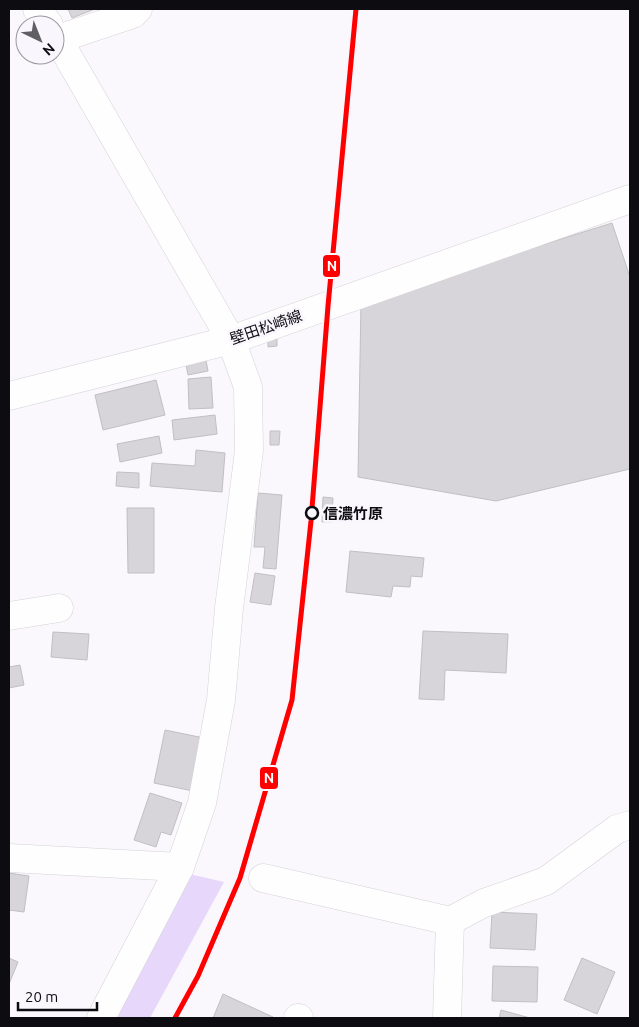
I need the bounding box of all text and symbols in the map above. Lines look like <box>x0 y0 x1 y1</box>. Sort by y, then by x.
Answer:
north arrow <box>15 15 65 65</box>
text: N <box>40 40 58 59</box>
line badge: N <box>322 254 341 278</box>
text: N <box>327 258 337 274</box>
street label: 壁田松崎線 <box>228 307 304 347</box>
place label: 信濃竹原 <box>323 505 383 522</box>
marker: 信濃竹原 <box>305 506 319 520</box>
line badge: N <box>259 766 279 790</box>
text: N <box>264 770 274 786</box>
scale bar <box>18 980 96 1012</box>
text: 20 m <box>25 988 58 1005</box>

